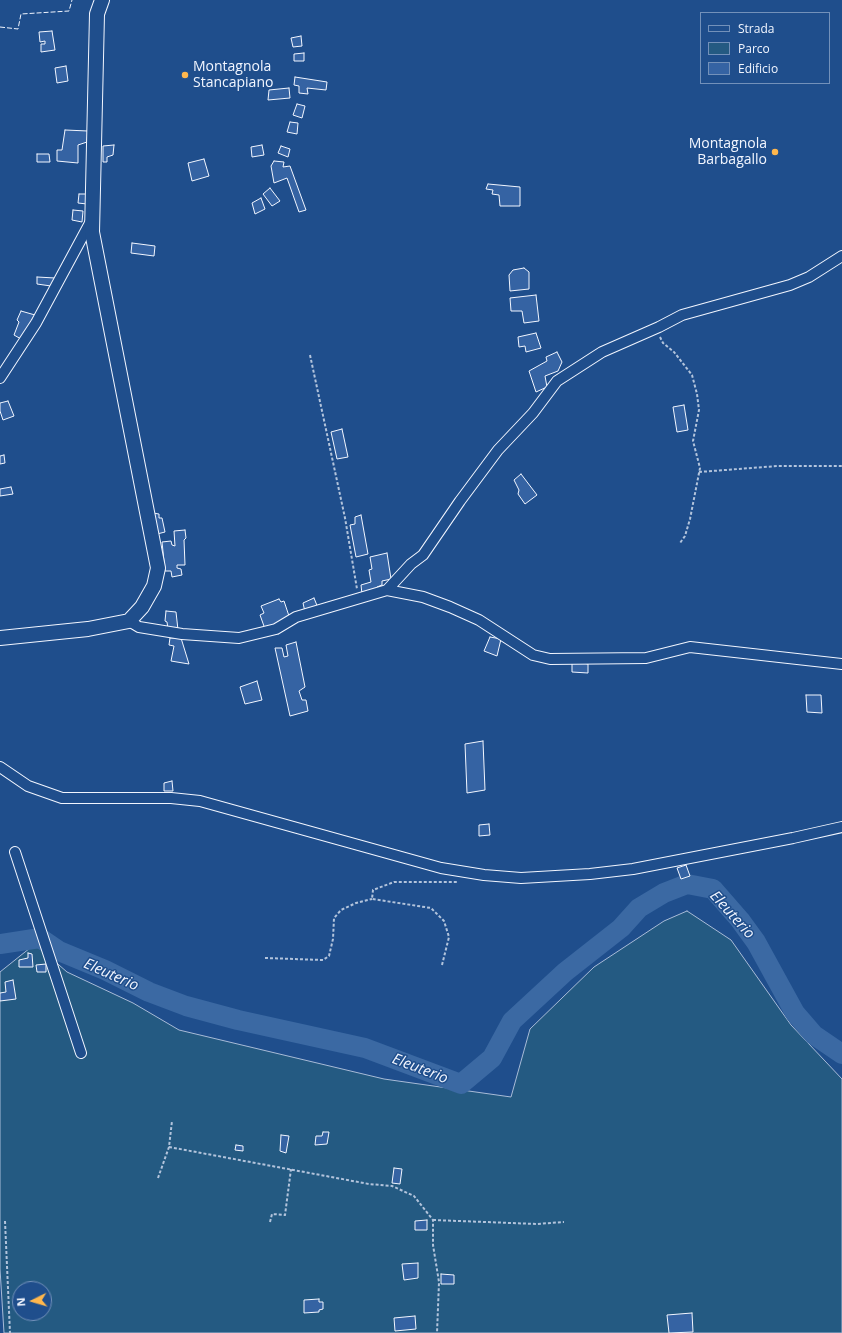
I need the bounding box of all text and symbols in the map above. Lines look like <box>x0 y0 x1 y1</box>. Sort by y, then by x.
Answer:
legend <box>700 12 830 84</box>
text: Strada <box>738 20 774 37</box>
text: Parco <box>738 40 770 57</box>
place label: Montagnola Stancapiano <box>193 59 273 92</box>
text: Edificio <box>738 60 778 77</box>
marker: Montagnola Stancapiano <box>180 70 190 80</box>
place label: Montagnola Barbagallo <box>689 136 767 168</box>
marker: Montagnola Barbagallo <box>770 147 780 157</box>
water label: Eleuterio <box>706 887 758 943</box>
water label: Eleuterio <box>81 955 141 995</box>
water label: Eleuterio <box>390 1050 450 1088</box>
north arrow <box>12 1281 52 1321</box>
text: N <box>13 1297 28 1307</box>

